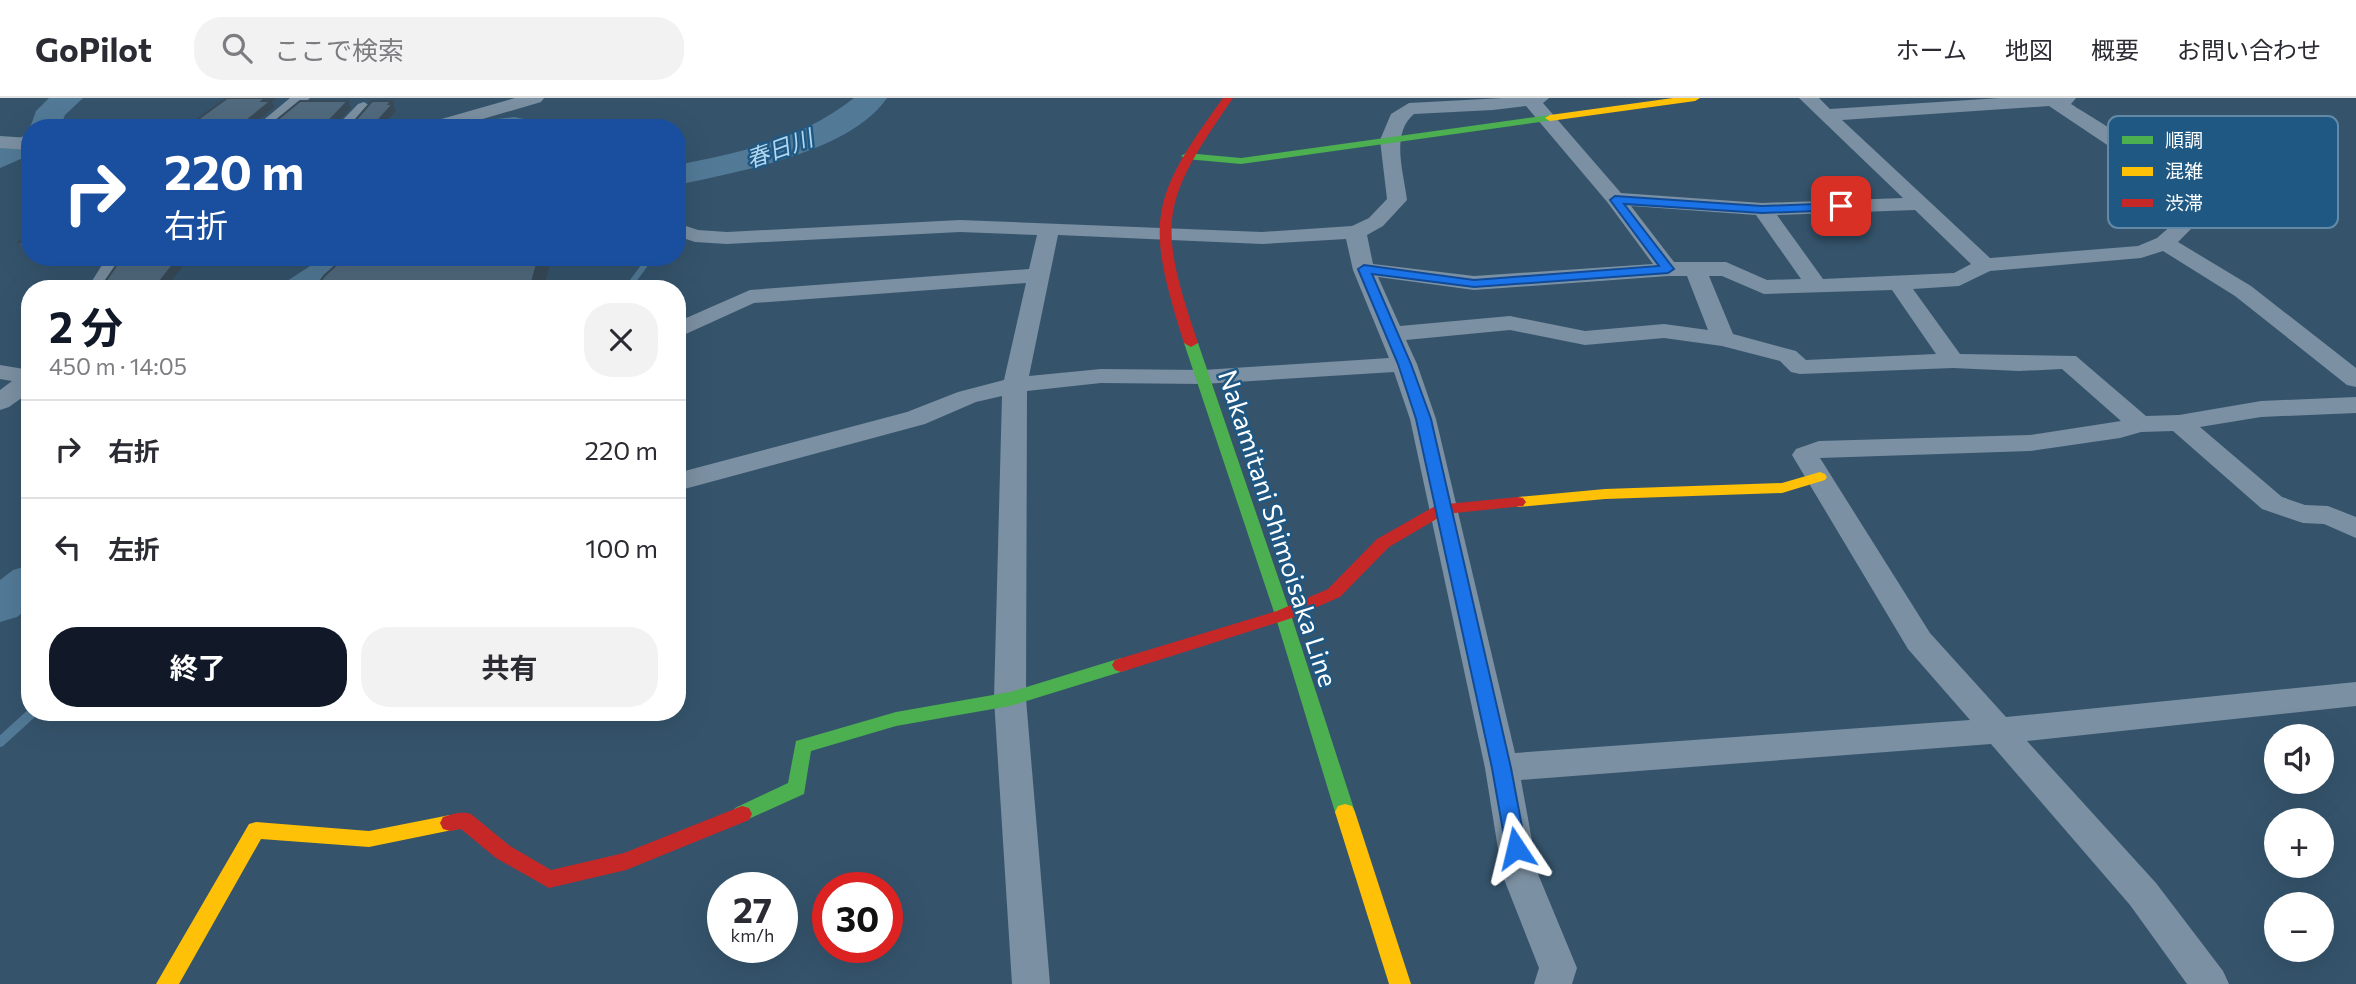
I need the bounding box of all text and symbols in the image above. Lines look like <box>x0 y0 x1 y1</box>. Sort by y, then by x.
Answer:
search box <box>194 17 684 80</box>
text: GoPilot <box>35 28 152 69</box>
icon: search <box>218 29 256 67</box>
text: ここで検索 <box>274 34 404 65</box>
text: ホーム <box>1896 35 1967 64</box>
text: 地図 <box>2005 35 2053 64</box>
text: 概要 <box>2091 35 2139 64</box>
text: お問い合わせ <box>2177 35 2321 64</box>
legend <box>2108 116 2338 228</box>
water label: 春日川 <box>742 122 819 173</box>
text: 順調 <box>2165 128 2203 151</box>
text: 220 m <box>164 140 304 200</box>
icon: right <box>49 147 140 238</box>
text: 混雑 <box>2165 159 2203 182</box>
pin <box>1811 176 1871 236</box>
icon: arrive <box>1822 187 1860 225</box>
text: 渋滞 <box>2165 191 2203 214</box>
text: 右折 <box>164 204 228 244</box>
text: 2 分 <box>49 300 123 352</box>
button: close <box>584 303 658 377</box>
text: 450 m · 14:05 <box>49 352 187 380</box>
street label: Nakamitani Shimoisaka Line <box>1213 366 1345 690</box>
icon: right <box>49 430 87 468</box>
text: 220 m <box>585 434 658 465</box>
text: 右折 <box>108 435 160 466</box>
icon: left <box>49 528 87 566</box>
text: 100 m <box>585 532 658 563</box>
text: 左折 <box>108 533 160 564</box>
button: 終了 <box>49 627 347 707</box>
button: 共有 <box>361 627 658 707</box>
map controls <box>2264 724 2334 962</box>
button: sound <box>2264 724 2334 794</box>
button: + <box>2264 808 2334 878</box>
position arrow <box>1479 811 1553 885</box>
speed limit sign: 30 <box>812 872 903 963</box>
text: 27 <box>733 887 772 930</box>
button: − <box>2264 892 2334 962</box>
text: km/h <box>731 924 774 946</box>

